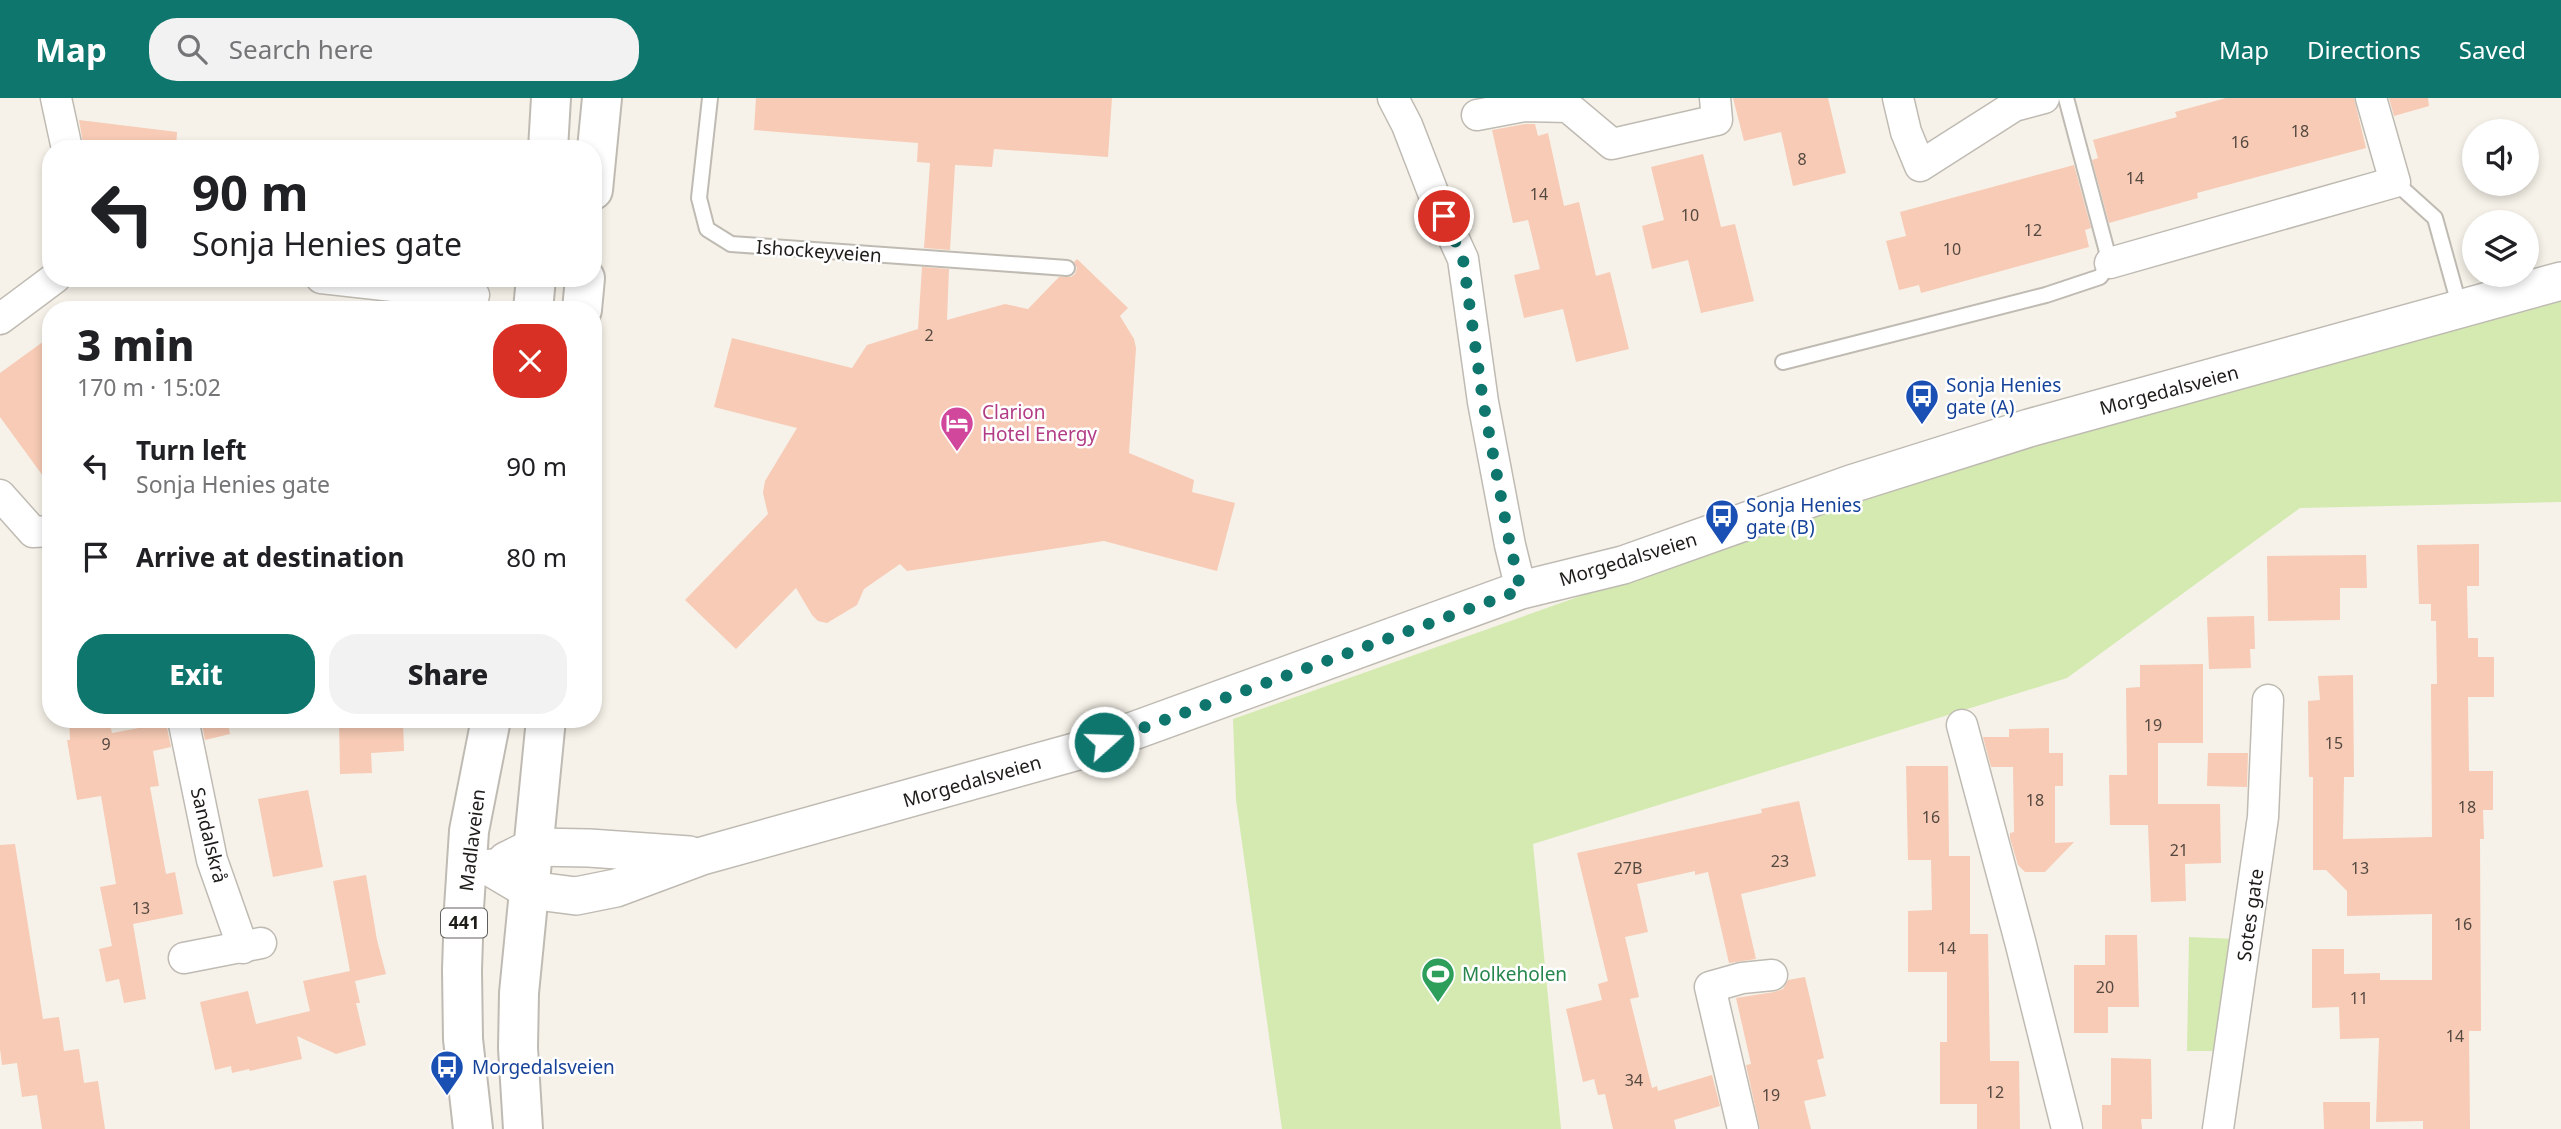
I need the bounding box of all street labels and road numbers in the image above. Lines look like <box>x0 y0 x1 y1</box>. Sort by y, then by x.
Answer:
street label: Ishockeyveien <box>755 234 883 268</box>
street label: Morgedalsveien <box>2097 359 2241 421</box>
street label: Morgedalsveien <box>1556 526 1700 592</box>
street label: Morgedalsveien <box>900 749 1044 813</box>
street label: Sandalskrå <box>185 785 233 885</box>
street label: Madlaveien <box>453 787 491 893</box>
street label: Sotes gate <box>2231 867 2269 963</box>
road number: 441 <box>441 908 487 938</box>

